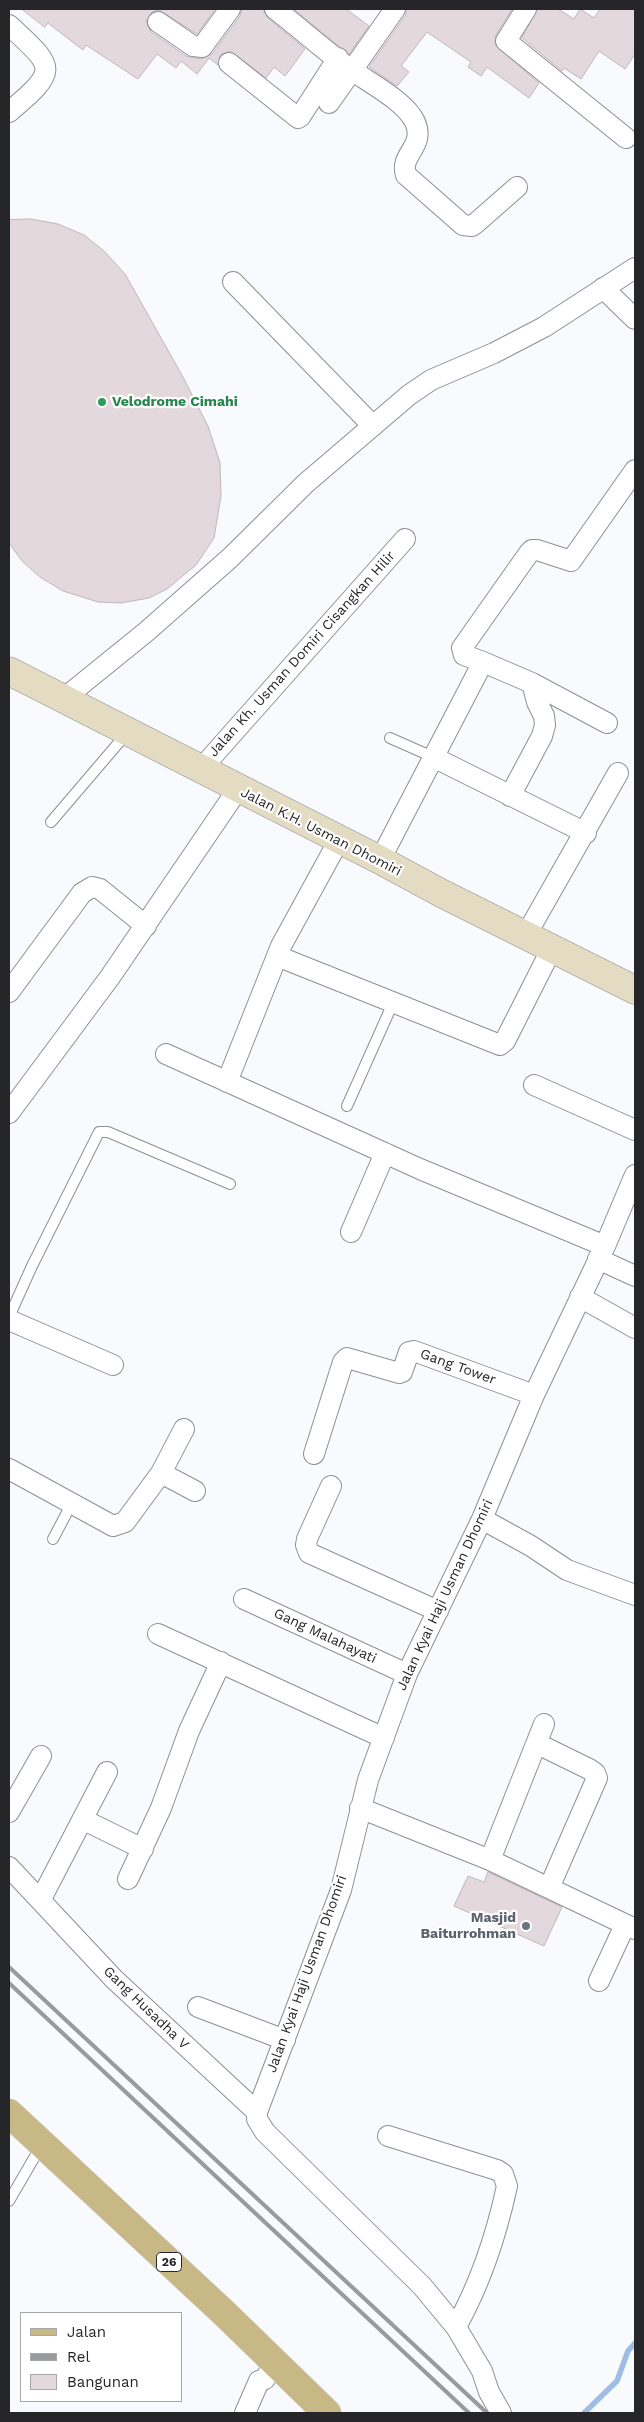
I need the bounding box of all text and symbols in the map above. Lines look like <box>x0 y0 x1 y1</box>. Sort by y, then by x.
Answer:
place label: Velodrome Cimahi <box>112 394 238 410</box>
marker: Velodrome Cimahi <box>96 396 108 408</box>
street label: Jalan Kh. Usman Domiri Cisangkan Hilir <box>205 548 399 760</box>
street label: Jalan K.H. Usman Dhomiri <box>238 784 404 880</box>
street label: Gang Tower <box>418 1346 498 1388</box>
street label: Jalan Kyai Haji Usman Dhomiri <box>393 1497 497 1693</box>
street label: Gang Malahayati <box>271 1605 379 1667</box>
street label: Jalan Kyai Haji Usman Dhomiri <box>263 1873 351 2075</box>
place label: Masjid Baiturrohman <box>420 1910 516 1942</box>
marker: Masjid Baiturrohman <box>520 1920 532 1932</box>
street label: Gang Husadha V <box>100 1963 192 2053</box>
road number: 26 <box>156 2252 182 2272</box>
legend <box>20 2312 182 2402</box>
text: Jalan <box>67 2323 106 2341</box>
text: Rel <box>67 2348 90 2366</box>
text: Bangunan <box>67 2373 139 2391</box>

